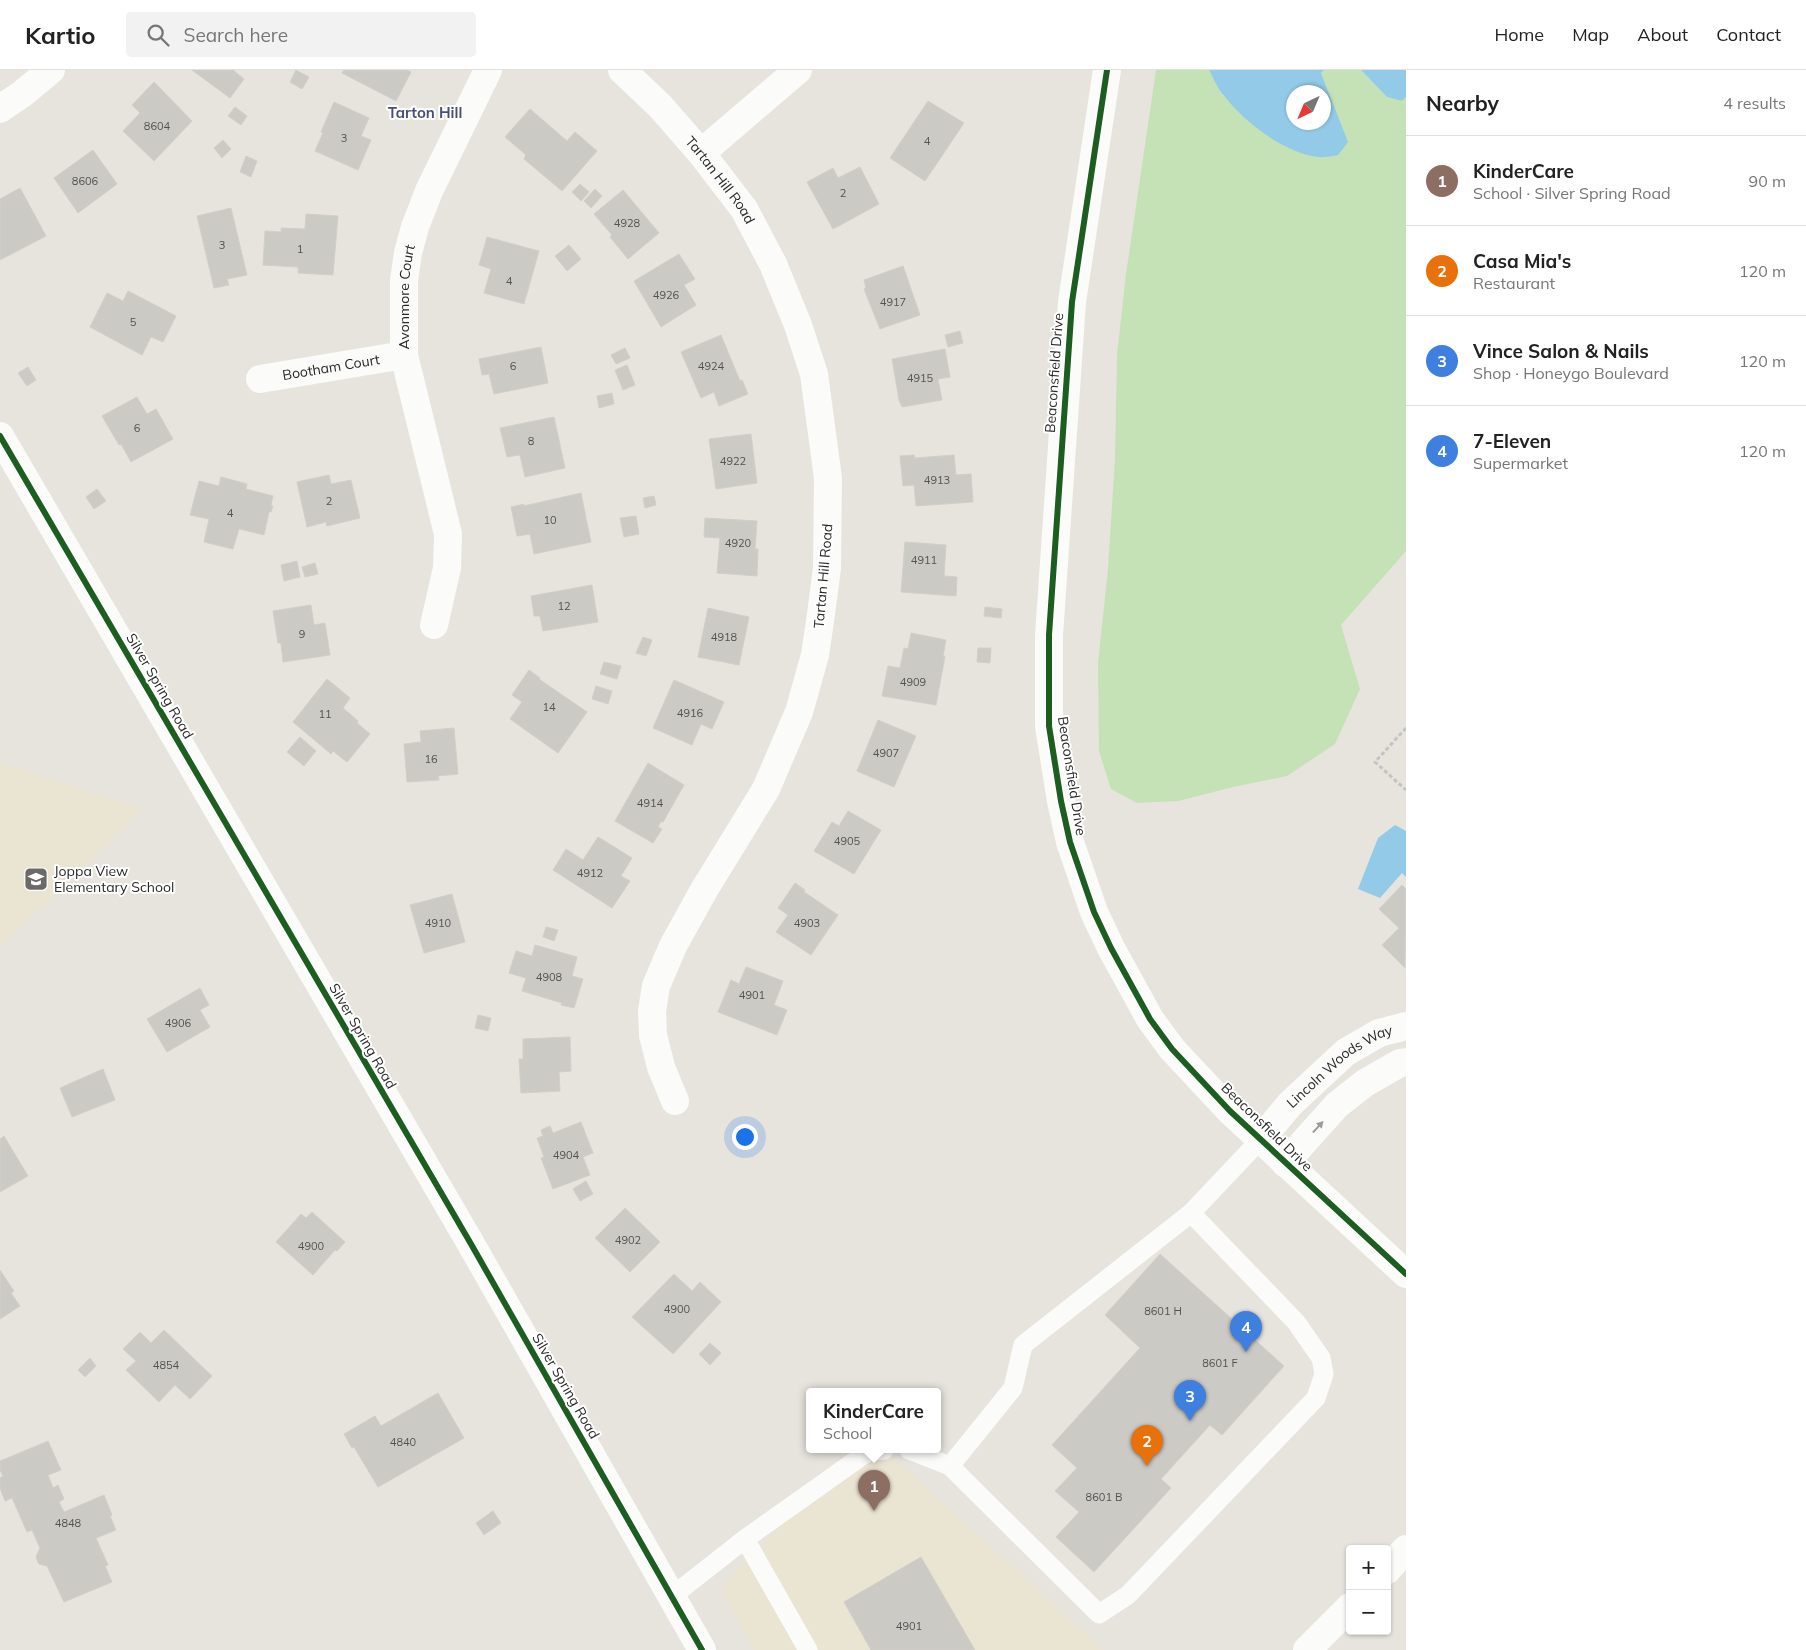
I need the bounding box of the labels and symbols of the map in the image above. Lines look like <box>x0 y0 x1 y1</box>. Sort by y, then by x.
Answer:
north arrow <box>1286 85 1331 130</box>
district label: Tarton Hill <box>388 103 462 122</box>
house number: 8604 <box>144 119 171 133</box>
house number: 3 <box>341 131 347 145</box>
street label: Tartan Hill Road <box>682 133 759 227</box>
house number: 4 <box>924 134 931 148</box>
house number: 8606 <box>72 174 99 188</box>
house number: 2 <box>840 186 847 200</box>
house number: 4928 <box>614 216 641 230</box>
house number: 3 <box>219 238 225 252</box>
house number: 1 <box>297 242 303 256</box>
street label: Avonmore Court <box>395 242 419 350</box>
house number: 4 <box>506 274 513 288</box>
house number: 4926 <box>653 288 680 302</box>
house number: 4917 <box>880 295 906 309</box>
street label: Beaconsfield Drive <box>1041 312 1067 434</box>
house number: 5 <box>130 315 137 329</box>
street label: Bootham Court <box>281 350 381 384</box>
house number: 6 <box>510 359 517 373</box>
house number: 4924 <box>698 359 725 373</box>
house number: 4915 <box>907 371 934 385</box>
house number: 6 <box>134 421 141 435</box>
house number: 8 <box>528 434 535 448</box>
house number: 4922 <box>720 454 747 468</box>
house number: 4913 <box>924 473 950 487</box>
house number: 2 <box>326 494 333 508</box>
house number: 4 <box>227 506 234 520</box>
house number: 10 <box>543 513 557 527</box>
street label: Tartan Hill Road <box>809 523 837 629</box>
house number: 4920 <box>725 536 752 550</box>
house number: 4911 <box>911 553 937 567</box>
house number: 12 <box>557 599 571 613</box>
house number: 9 <box>299 627 305 641</box>
street label: Silver Spring Road <box>122 630 198 742</box>
house number: 4918 <box>711 630 738 644</box>
house number: 4909 <box>900 675 926 689</box>
house number: 14 <box>542 700 556 714</box>
house number: 4916 <box>677 706 704 720</box>
house number: 11 <box>318 707 332 721</box>
street label: Beaconsfield Drive <box>1054 715 1090 837</box>
house number: 4907 <box>873 746 899 760</box>
house number: 16 <box>424 752 438 766</box>
house number: 4914 <box>637 796 664 810</box>
house number: 4905 <box>834 834 861 848</box>
place label: Joppa View Elementary School <box>54 862 174 896</box>
school or university icon: Joppa View Elementary School <box>23 866 49 892</box>
house number: 4912 <box>577 866 604 880</box>
house number: 4910 <box>425 916 452 930</box>
house number: 4903 <box>794 916 820 930</box>
house number: 4908 <box>536 970 563 984</box>
street label: Silver Spring Road <box>325 980 401 1092</box>
house number: 4901 <box>739 988 765 1002</box>
house number: 4906 <box>165 1016 192 1030</box>
street label: Lincoln Woods Way <box>1283 1021 1395 1112</box>
street label: Beaconsfield Drive <box>1217 1079 1317 1175</box>
one-way arrow <box>1312 1121 1324 1133</box>
your location <box>732 1124 758 1150</box>
house number: 4904 <box>553 1148 580 1162</box>
house number: 4902 <box>615 1233 642 1247</box>
house number: 4900 <box>298 1239 325 1253</box>
house number: 4900 <box>664 1302 691 1316</box>
house number: 8601 H <box>1144 1304 1182 1318</box>
pin: 4 <box>1230 1311 1262 1352</box>
street label: Silver Spring Road <box>528 1330 604 1442</box>
house number: 8601 F <box>1202 1356 1238 1370</box>
house number: 4854 <box>153 1358 180 1372</box>
pin: 3 <box>1174 1380 1206 1421</box>
pin: 2 <box>1131 1425 1163 1466</box>
house number: 4840 <box>390 1435 417 1449</box>
pin: 1 <box>858 1470 890 1511</box>
house number: 8601 B <box>1086 1490 1122 1504</box>
house number: 4848 <box>55 1516 82 1530</box>
house number: 4901 <box>896 1619 922 1633</box>

